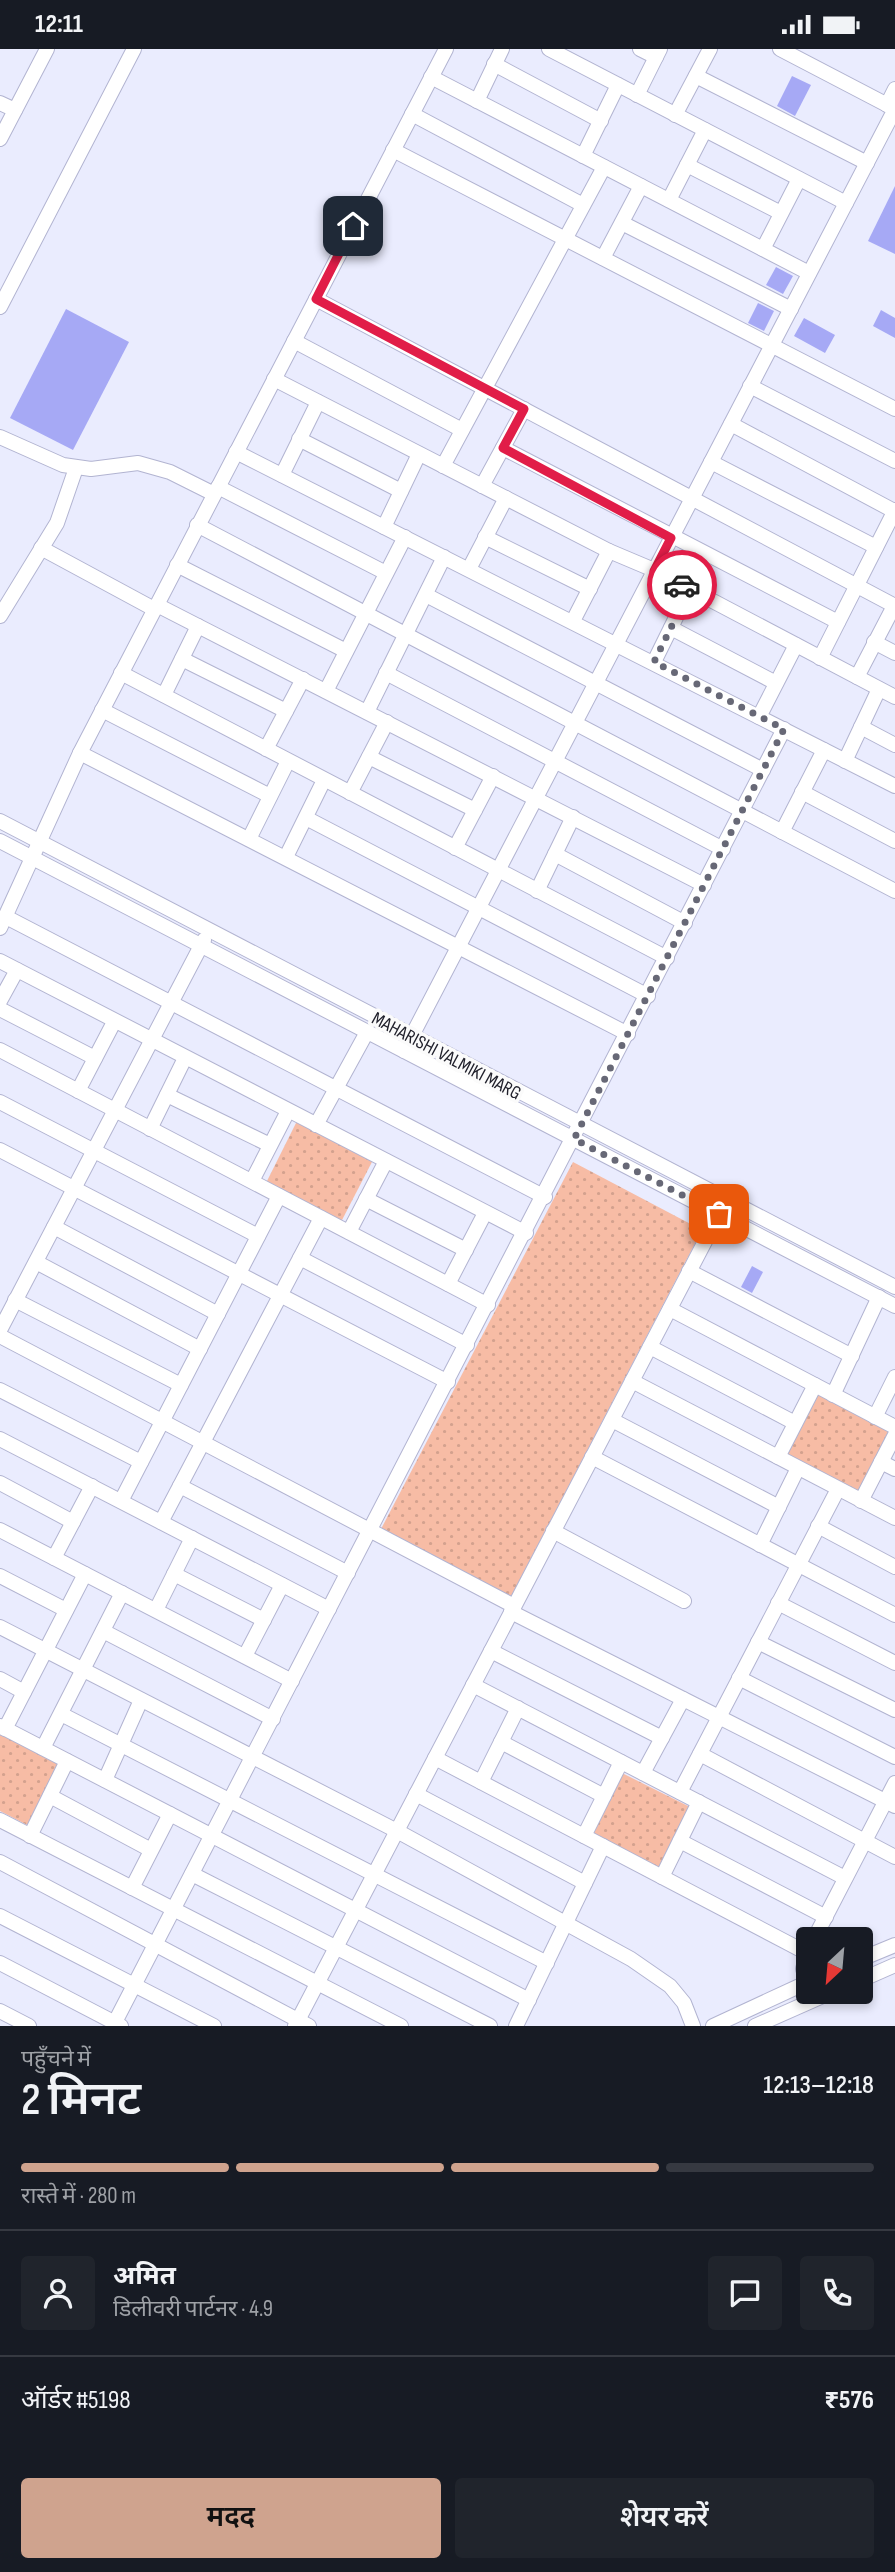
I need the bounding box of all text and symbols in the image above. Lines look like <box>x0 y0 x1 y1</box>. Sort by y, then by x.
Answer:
text: 12:11 <box>35 9 83 40</box>
pin <box>323 196 383 256</box>
icon: home <box>334 207 372 245</box>
courier <box>647 550 717 620</box>
icon: car <box>663 566 701 604</box>
street label: MAHARISHI VALMIKI MARG <box>368 1007 525 1105</box>
pin <box>689 1184 749 1244</box>
icon: bag <box>700 1195 738 1233</box>
north arrow <box>796 1927 873 2004</box>
map controls <box>796 1927 873 2004</box>
text: पहुँचने में <box>21 2045 91 2073</box>
text: 12:13–12:18 <box>763 2070 874 2101</box>
text: 2 मिनट <box>21 2073 141 2128</box>
text: रास्ते में · 280 m <box>21 2182 136 2210</box>
button: person <box>21 2256 95 2330</box>
button: chat <box>708 2256 782 2330</box>
button: phone <box>800 2256 874 2330</box>
text: अमित <box>113 2261 176 2292</box>
text: डिलीवरी पार्टनर · 4.9 <box>113 2295 273 2323</box>
text: ऑर्डर #5198 <box>21 2385 131 2416</box>
text: ₹576 <box>824 2385 874 2416</box>
button: मदद <box>21 2478 441 2558</box>
button: शेयर करें <box>455 2478 874 2558</box>

